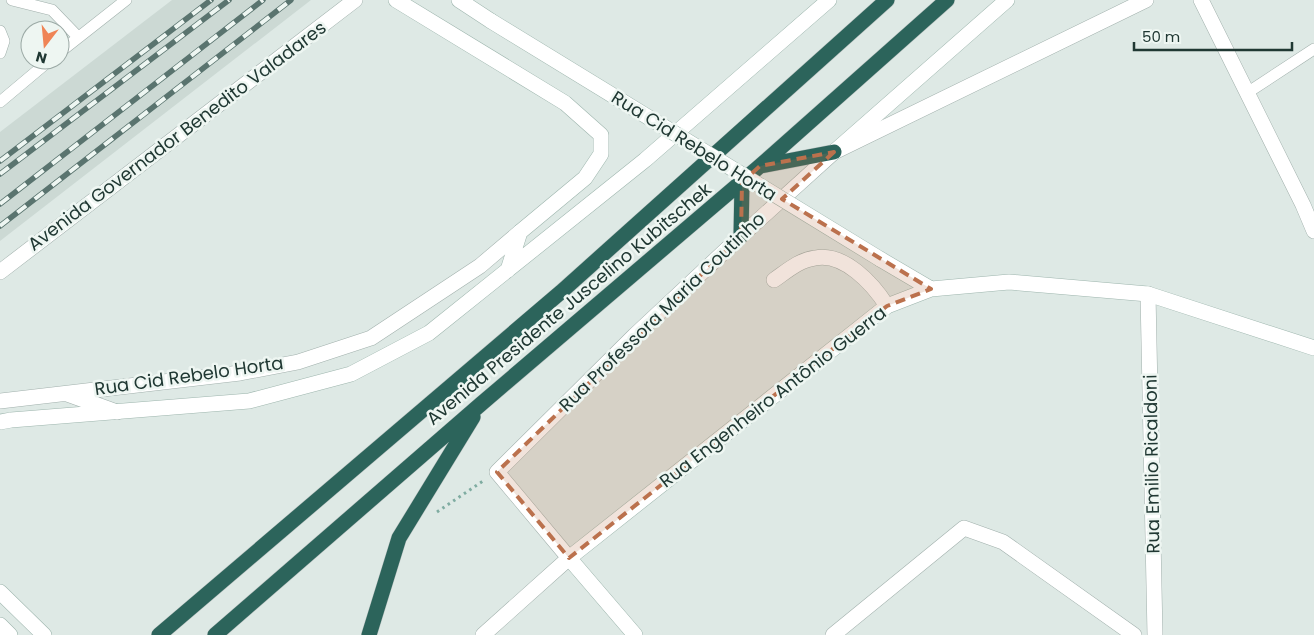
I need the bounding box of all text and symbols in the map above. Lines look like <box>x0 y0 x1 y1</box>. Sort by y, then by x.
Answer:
street label: Avenida Governador Benedito Valadares <box>22 15 331 256</box>
north arrow <box>20 20 70 70</box>
scale bar <box>1134 20 1292 52</box>
text: 50 m <box>1142 26 1180 47</box>
text: N <box>34 46 49 69</box>
street label: Rua Cid Rebelo Horta <box>607 85 782 207</box>
street label: Avenida Presidente Juscelino Kubitschek <box>421 176 717 430</box>
street label: Rua Professora Maria Coutinho <box>553 206 770 417</box>
street label: Rua Engenheiro Antônio Guerra <box>654 300 891 493</box>
street label: Rua Cid Rebelo Horta <box>93 350 285 401</box>
street label: Rua Emilio Ricaldoni <box>1137 374 1166 554</box>

